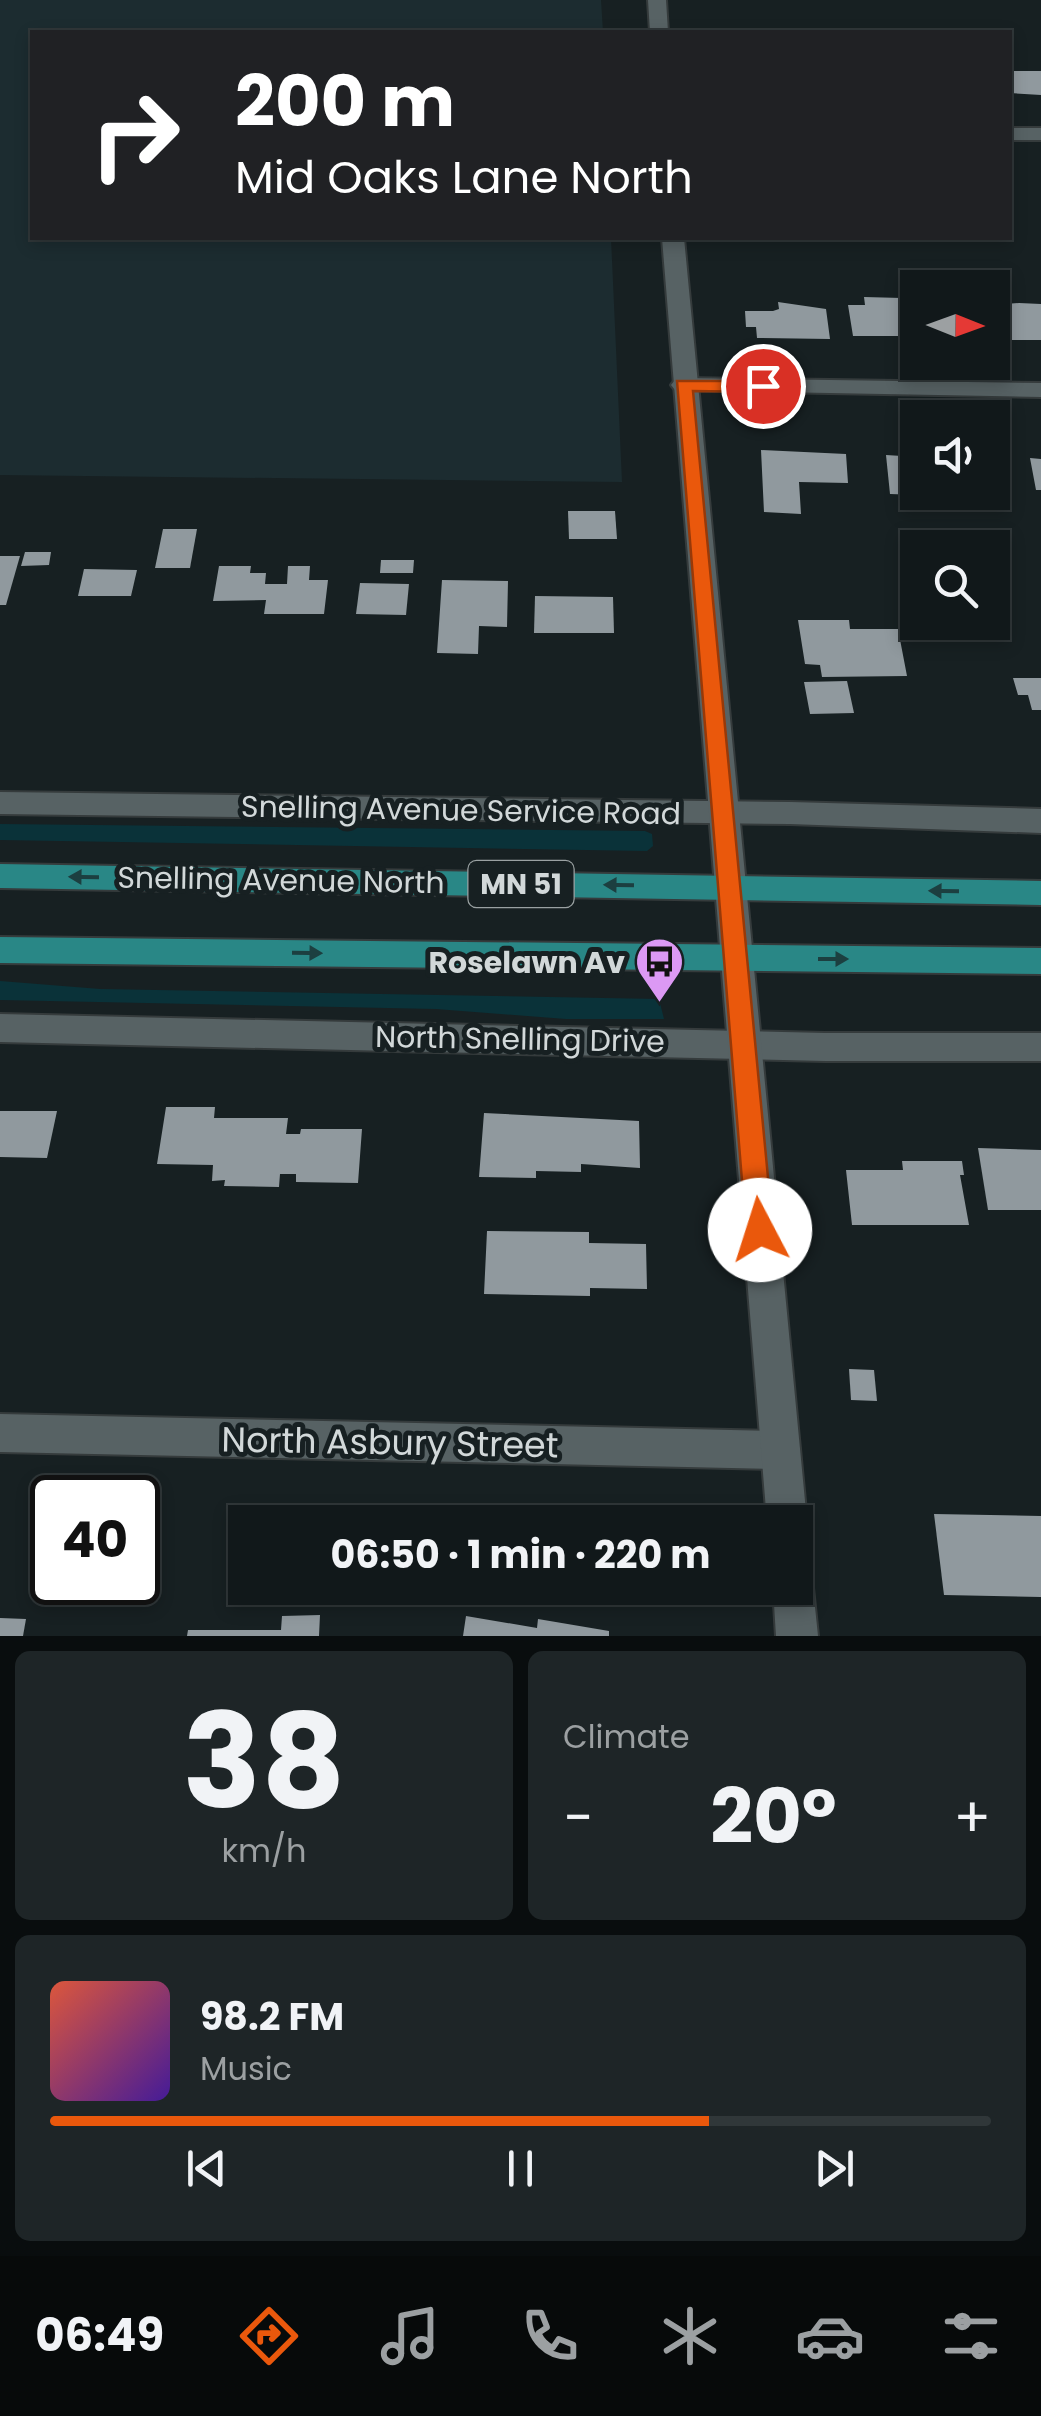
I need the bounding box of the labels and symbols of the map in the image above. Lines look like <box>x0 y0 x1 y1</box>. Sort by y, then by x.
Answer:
north arrow <box>900 270 1010 380</box>
pin <box>721 344 806 429</box>
street label: Snelling Avenue Service Road <box>241 785 681 835</box>
street label: Snelling Avenue North <box>117 856 445 904</box>
road number: MN 51 <box>468 861 574 907</box>
one-way arrow <box>67 869 99 885</box>
one-way arrow <box>602 877 634 893</box>
one-way arrow <box>927 883 959 899</box>
bus stop icon: Roselawn Av <box>634 936 686 1004</box>
place label: Roselawn Av <box>428 941 625 984</box>
one-way arrow <box>292 945 324 961</box>
one-way arrow <box>817 951 849 967</box>
street label: North Snelling Drive <box>375 1015 665 1063</box>
position arrow <box>708 1178 812 1282</box>
street label: North Asbury Street <box>221 1415 559 1469</box>
speed limit sign: 40 <box>30 1475 160 1605</box>

